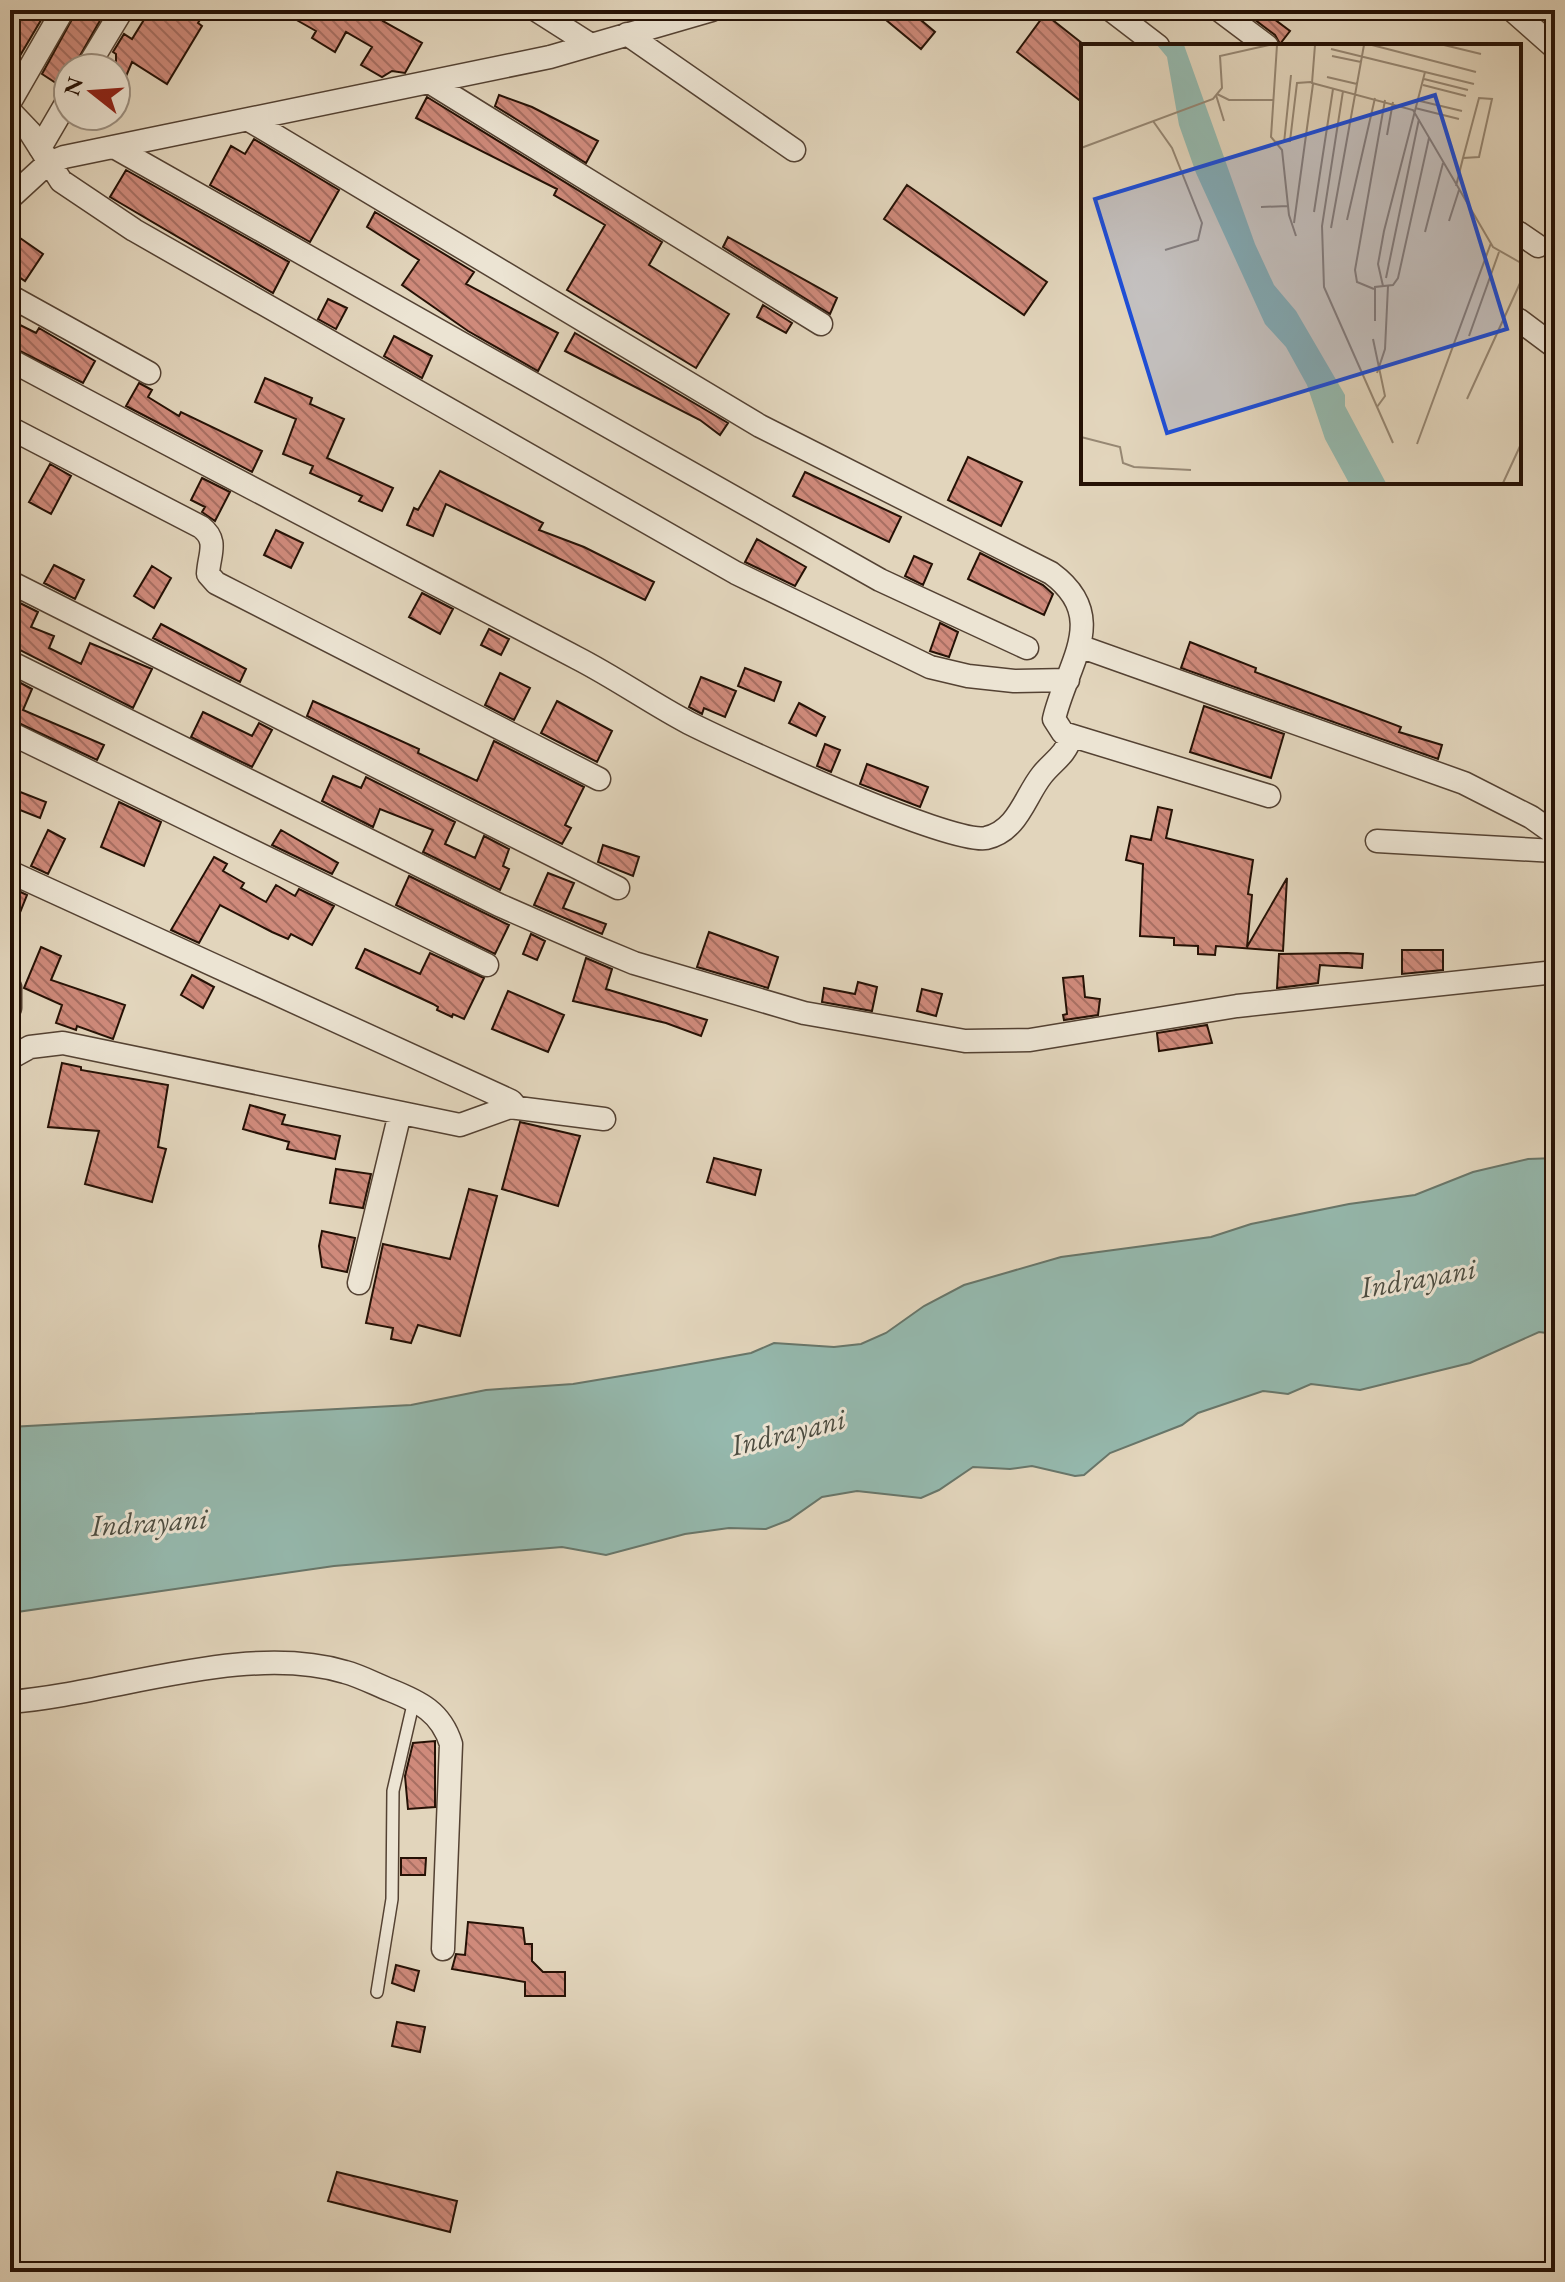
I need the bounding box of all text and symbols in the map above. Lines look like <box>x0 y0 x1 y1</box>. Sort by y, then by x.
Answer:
inset map <box>1081 44 1521 484</box>
north arrow <box>52 52 132 132</box>
text: N <box>57 73 90 99</box>
water label: Indrayani <box>1356 1248 1480 1307</box>
water label: Indrayani <box>725 1398 851 1465</box>
water label: Indrayani <box>88 1498 210 1545</box>

